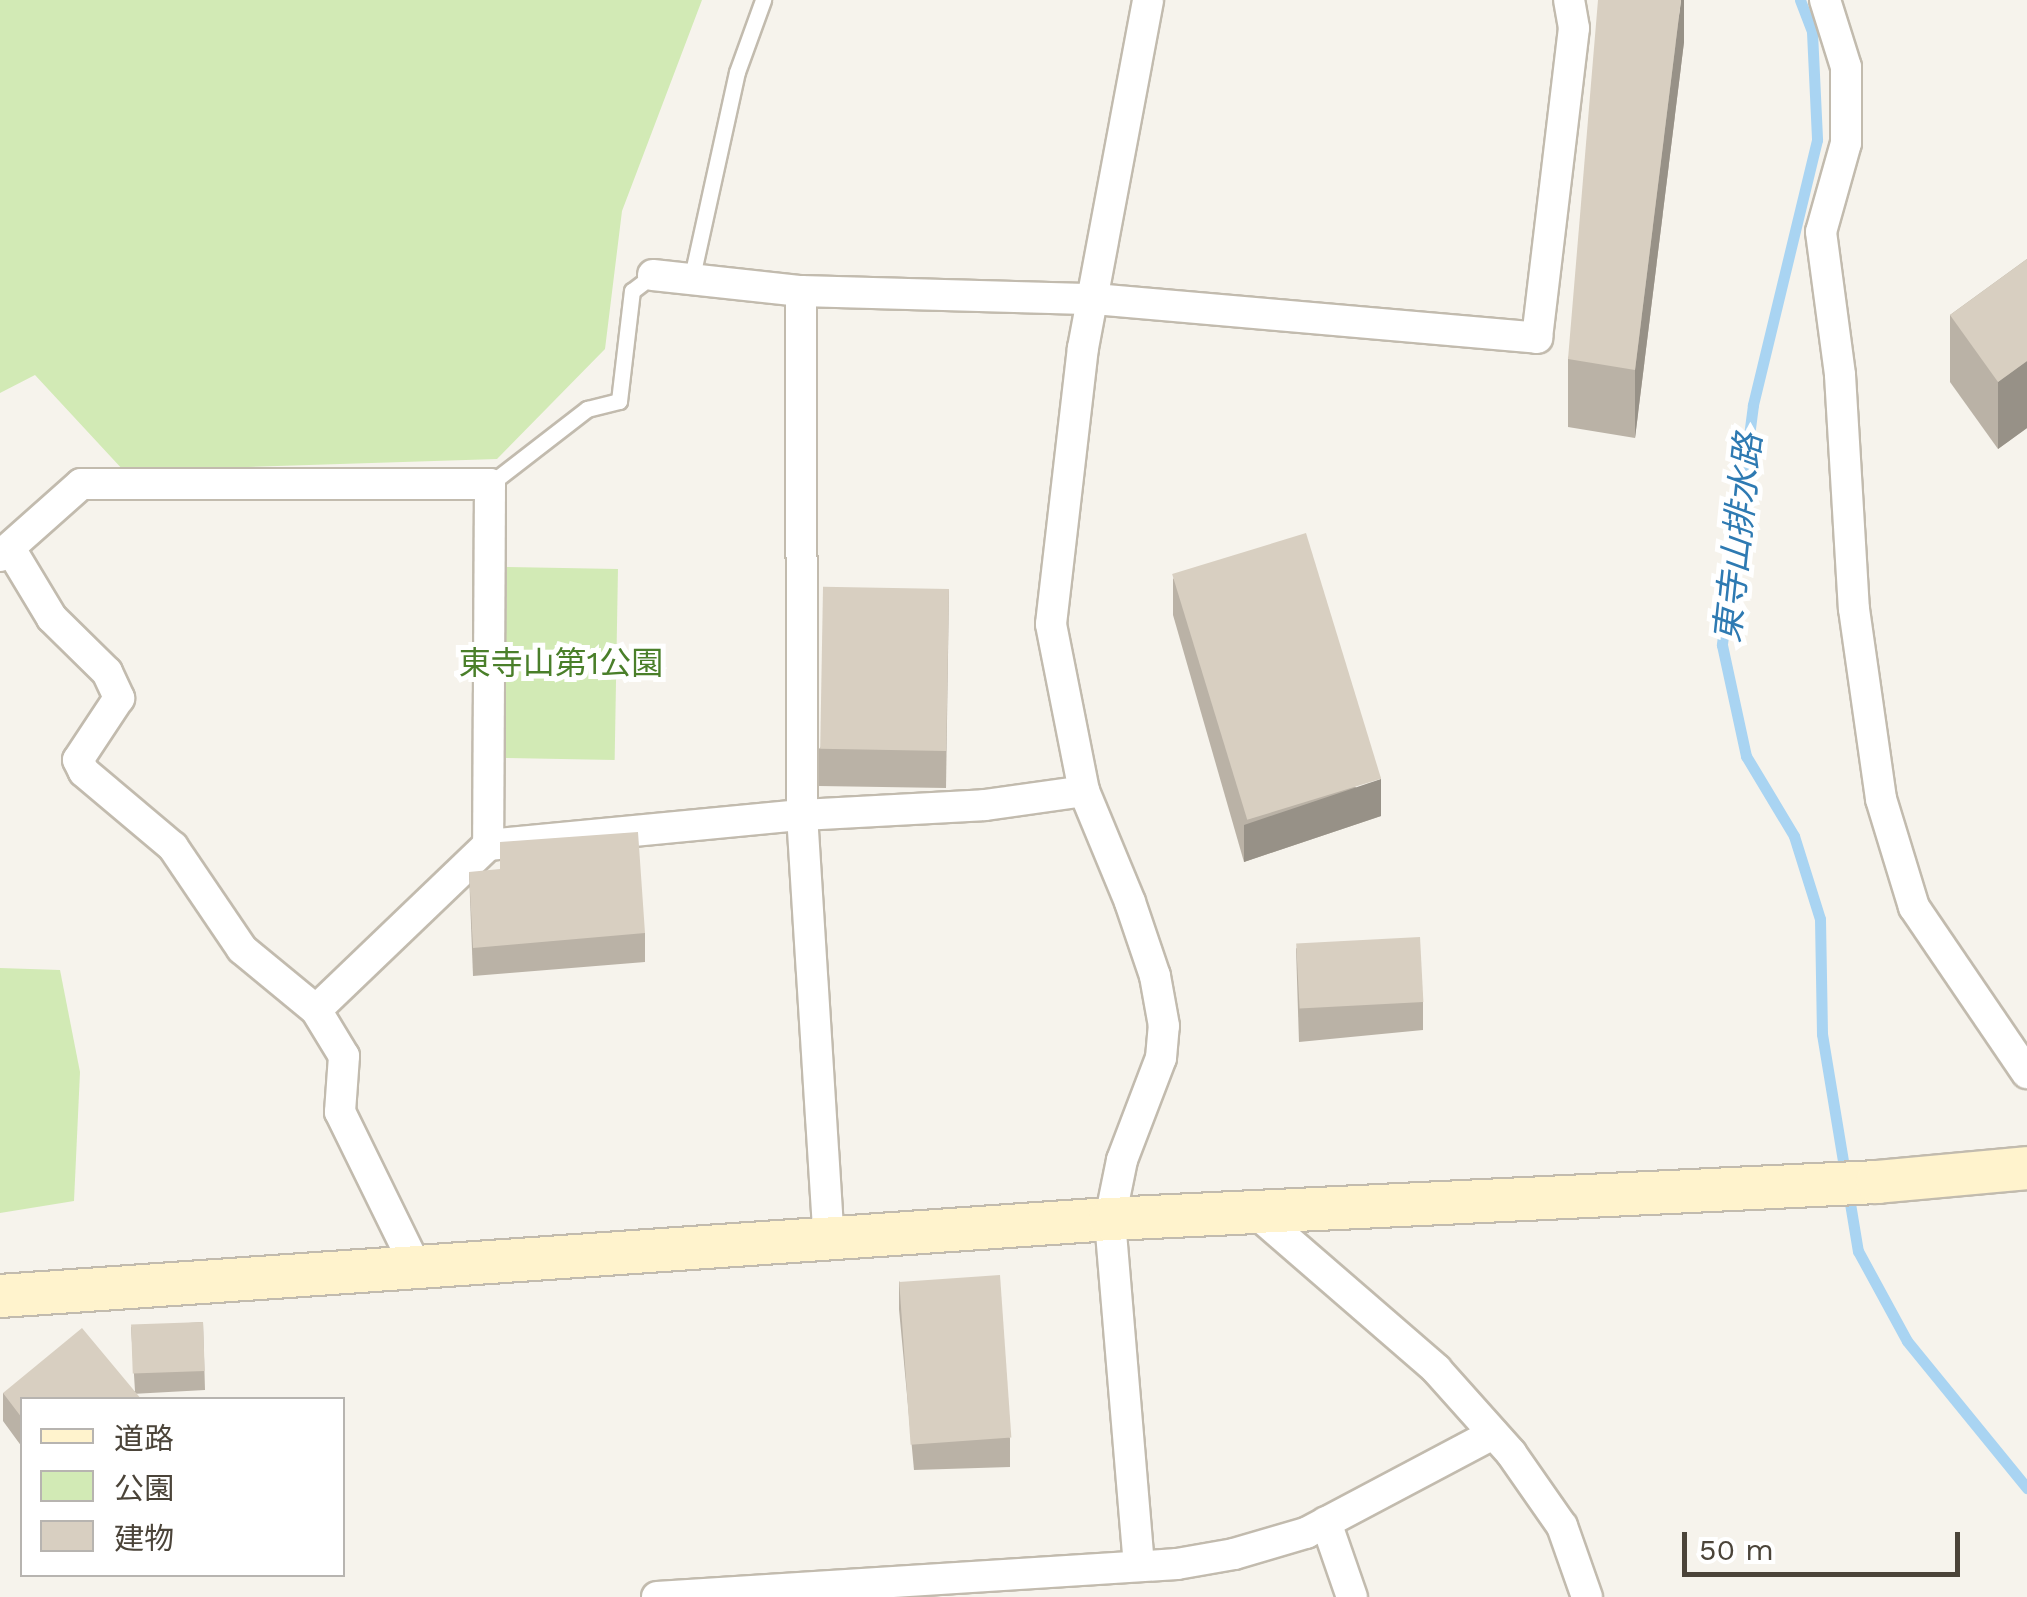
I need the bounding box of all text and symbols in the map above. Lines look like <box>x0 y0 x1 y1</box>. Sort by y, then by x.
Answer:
water label: 東寺山排水路 <box>1706 431 1770 645</box>
park label: 東寺山第1公園 <box>459 644 663 682</box>
legend <box>20 1397 345 1577</box>
text: 道路 <box>114 1421 174 1456</box>
text: 公園 <box>114 1471 174 1506</box>
scale bar <box>1687 1512 1964 1574</box>
text: 建物 <box>114 1521 174 1556</box>
text: 50 m <box>1699 1532 1774 1567</box>

